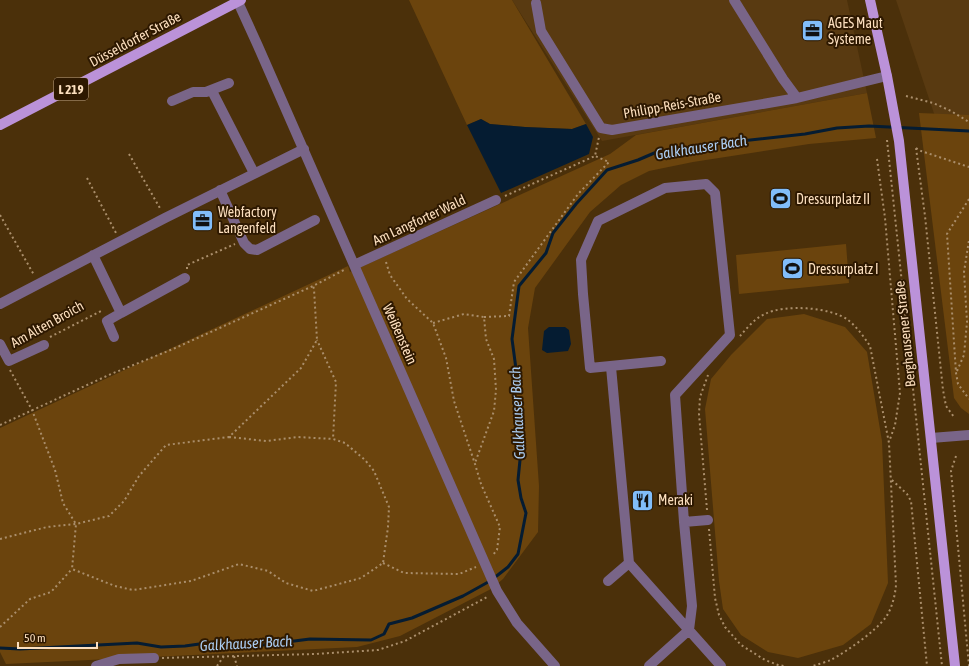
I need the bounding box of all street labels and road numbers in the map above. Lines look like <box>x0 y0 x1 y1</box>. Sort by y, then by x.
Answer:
street label: Düsseldorfer Straße <box>87 8 183 70</box>
road number: L 219 <box>54 78 88 100</box>
street label: Philipp-Reis-Straße <box>622 89 722 121</box>
street label: Am Langforter Wald <box>370 191 468 249</box>
street label: Berghausener Straße <box>891 280 919 388</box>
street label: Am Alten Broich <box>8 297 86 351</box>
street label: Weißenstein <box>380 301 420 367</box>

